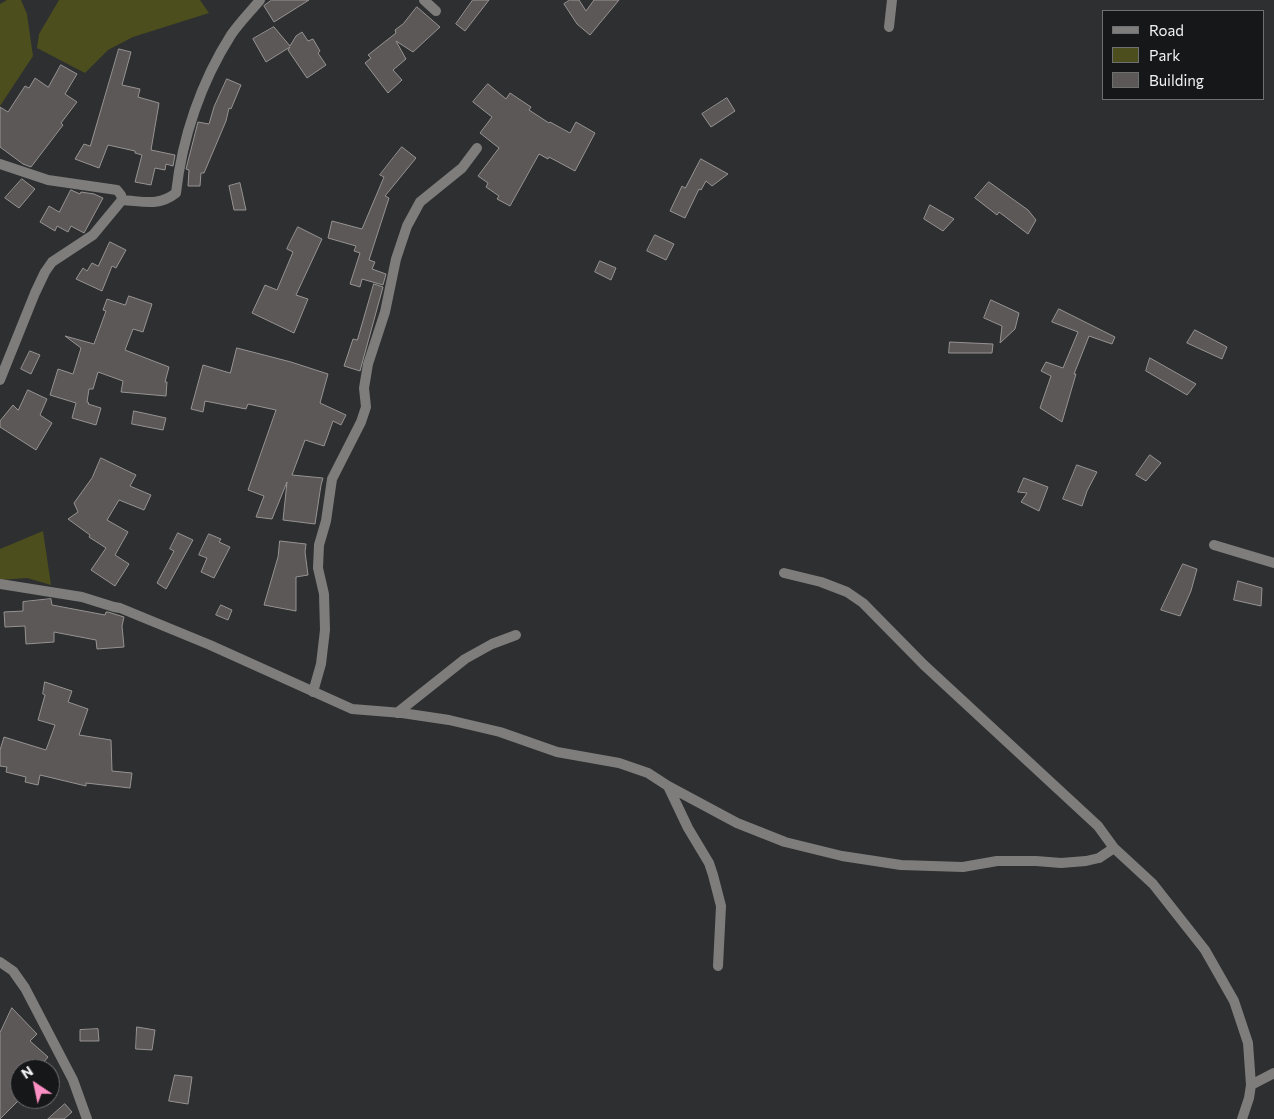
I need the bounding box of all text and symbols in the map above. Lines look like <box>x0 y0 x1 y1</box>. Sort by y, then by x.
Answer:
legend <box>1102 10 1264 100</box>
text: Road <box>1149 21 1184 39</box>
text: Park <box>1149 46 1180 64</box>
text: Building <box>1149 71 1204 89</box>
north arrow <box>10 1059 60 1109</box>
text: N <box>18 1062 36 1082</box>

